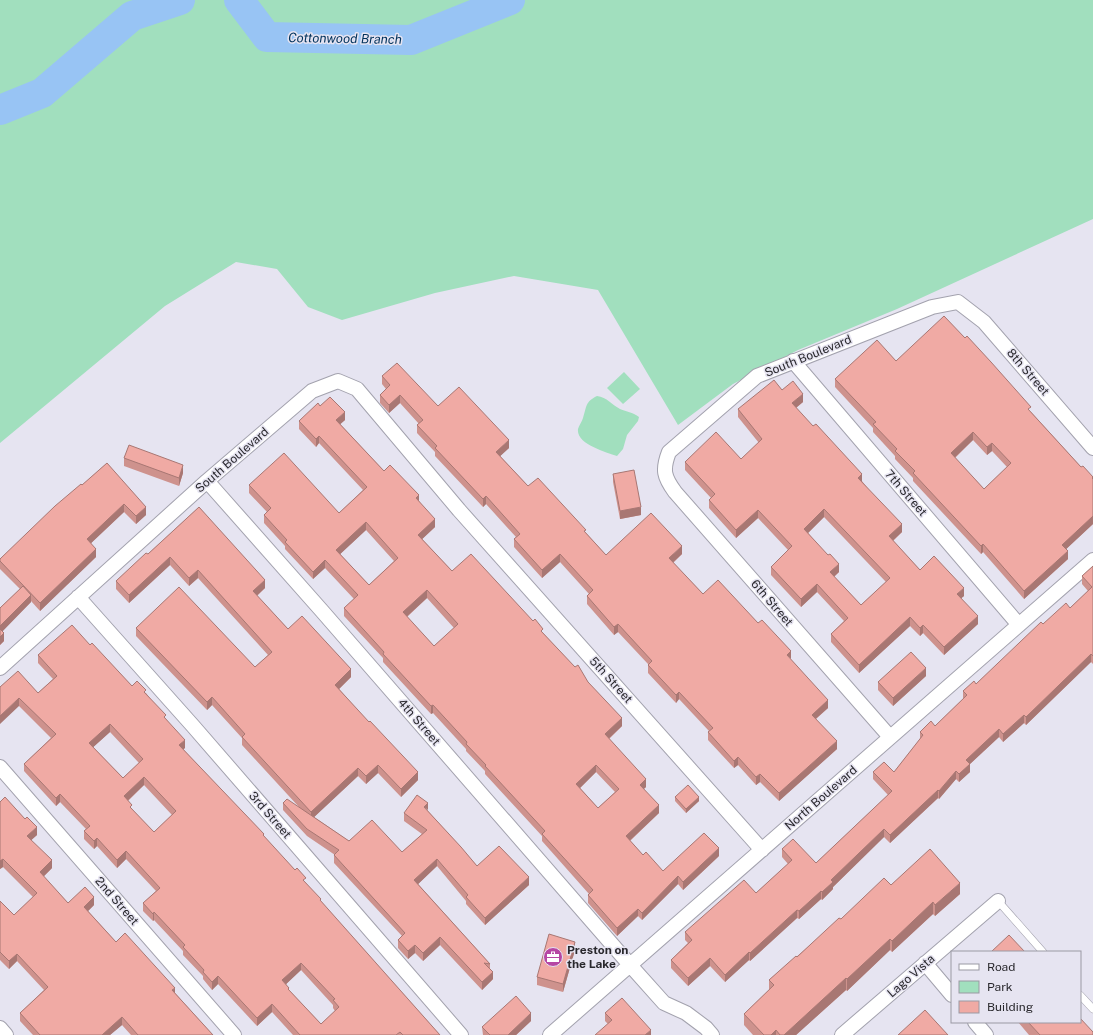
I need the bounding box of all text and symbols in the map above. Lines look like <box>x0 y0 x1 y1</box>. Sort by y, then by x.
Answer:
water label: Cottonwood Branch <box>288 30 402 47</box>
street label: South Boulevard <box>763 332 853 380</box>
street label: 8th Street <box>1004 346 1052 398</box>
street label: South Boulevard <box>193 424 271 496</box>
street label: 7th Street <box>882 467 930 519</box>
street label: 6th Street <box>748 577 796 629</box>
street label: 5th Street <box>587 654 636 706</box>
street label: 4th Street <box>395 696 443 748</box>
street label: North Boulevard <box>782 763 860 833</box>
street label: 3rd Street <box>246 789 294 841</box>
street label: 2nd Street <box>92 874 142 928</box>
place label: Preston on the Lake <box>567 943 628 971</box>
office icon: Preston on the Lake <box>542 946 564 968</box>
legend <box>951 951 1081 1023</box>
street label: Lago Vista <box>884 952 938 1000</box>
text: Road <box>987 960 1015 974</box>
text: Park <box>987 980 1013 994</box>
text: Building <box>987 1000 1033 1014</box>

